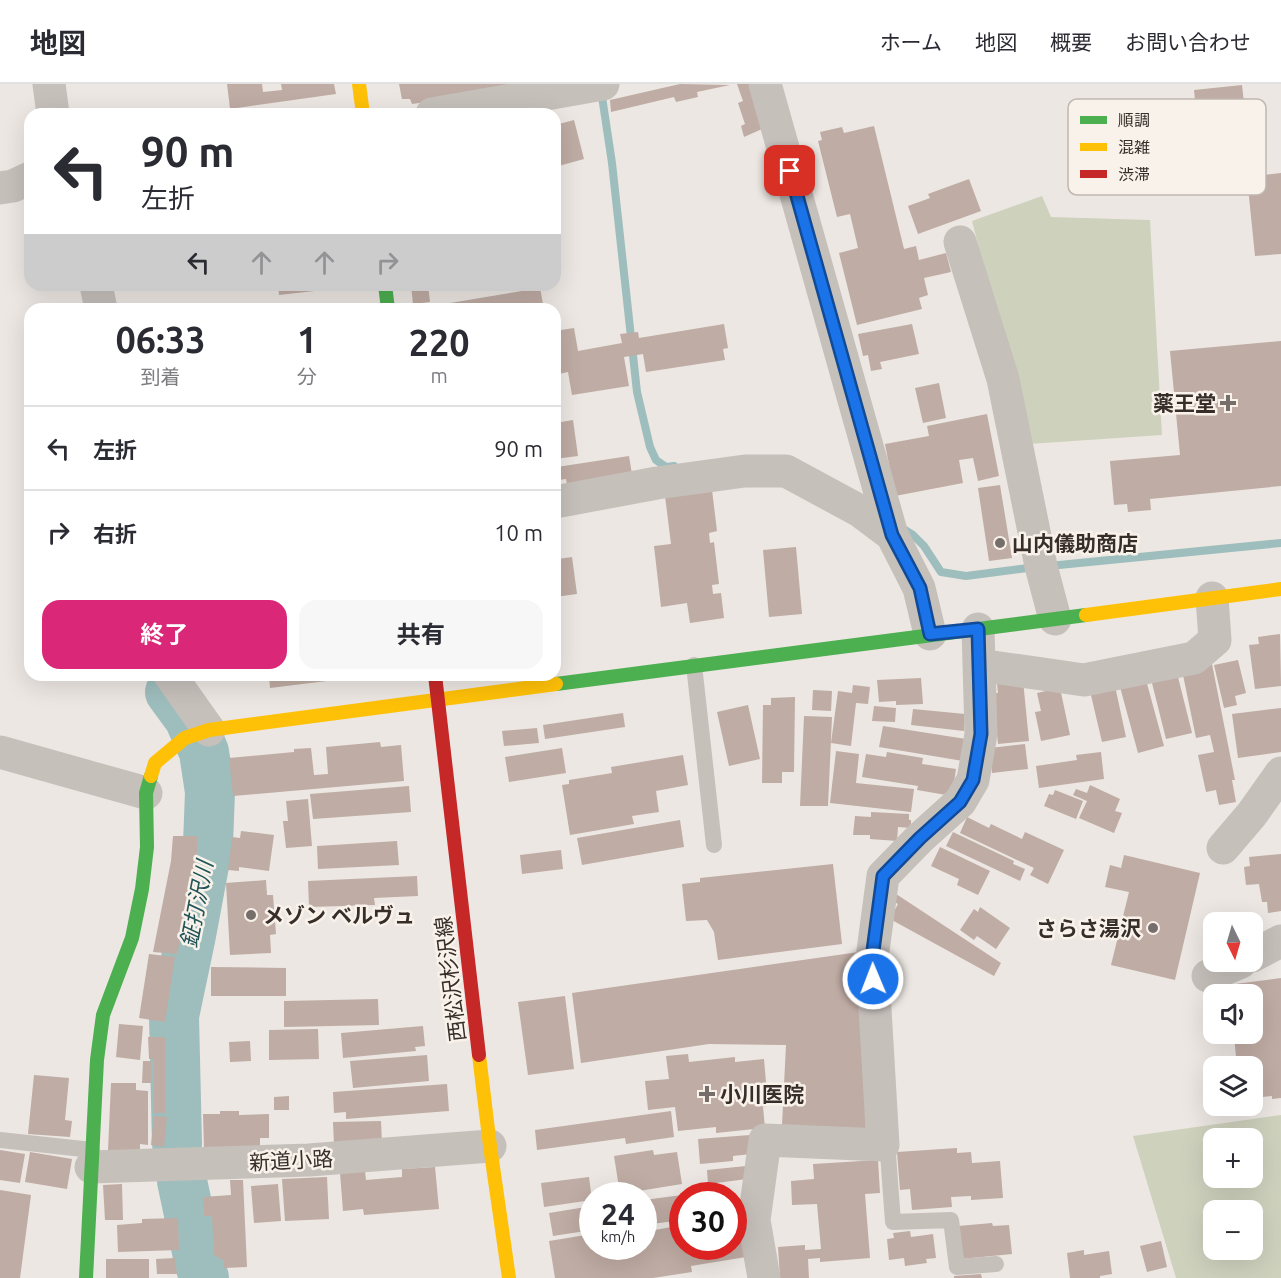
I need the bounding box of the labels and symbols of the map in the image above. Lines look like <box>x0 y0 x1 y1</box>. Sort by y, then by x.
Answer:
legend <box>1068 99 1266 195</box>
text: 順調 <box>1118 111 1150 129</box>
text: 混雑 <box>1118 138 1150 156</box>
pin <box>764 145 815 196</box>
text: 渋滞 <box>1118 165 1150 183</box>
place label: 薬王堂 <box>1153 391 1216 415</box>
marker: 薬王堂 <box>1221 396 1235 410</box>
place label: 山内儀助商店 <box>1012 531 1138 555</box>
marker: 山内儀助商店 <box>993 536 1007 550</box>
water label: 鉦打沢川 <box>175 856 217 950</box>
place label: メゾン ベルヴュ <box>263 903 415 927</box>
marker: メゾン ベルヴュ <box>244 908 258 922</box>
north arrow <box>1203 912 1263 972</box>
street label: 西松沢杉沢線 <box>430 915 470 1043</box>
place label: さらさ湯沢 <box>1036 916 1141 940</box>
marker: さらさ湯沢 <box>1146 921 1160 935</box>
position arrow <box>841 947 905 1011</box>
place label: 小川医院 <box>720 1082 804 1106</box>
marker: 小川医院 <box>698 1085 716 1103</box>
street label: 新道小路 <box>248 1146 334 1174</box>
speed limit sign: 30 <box>669 1182 747 1260</box>

